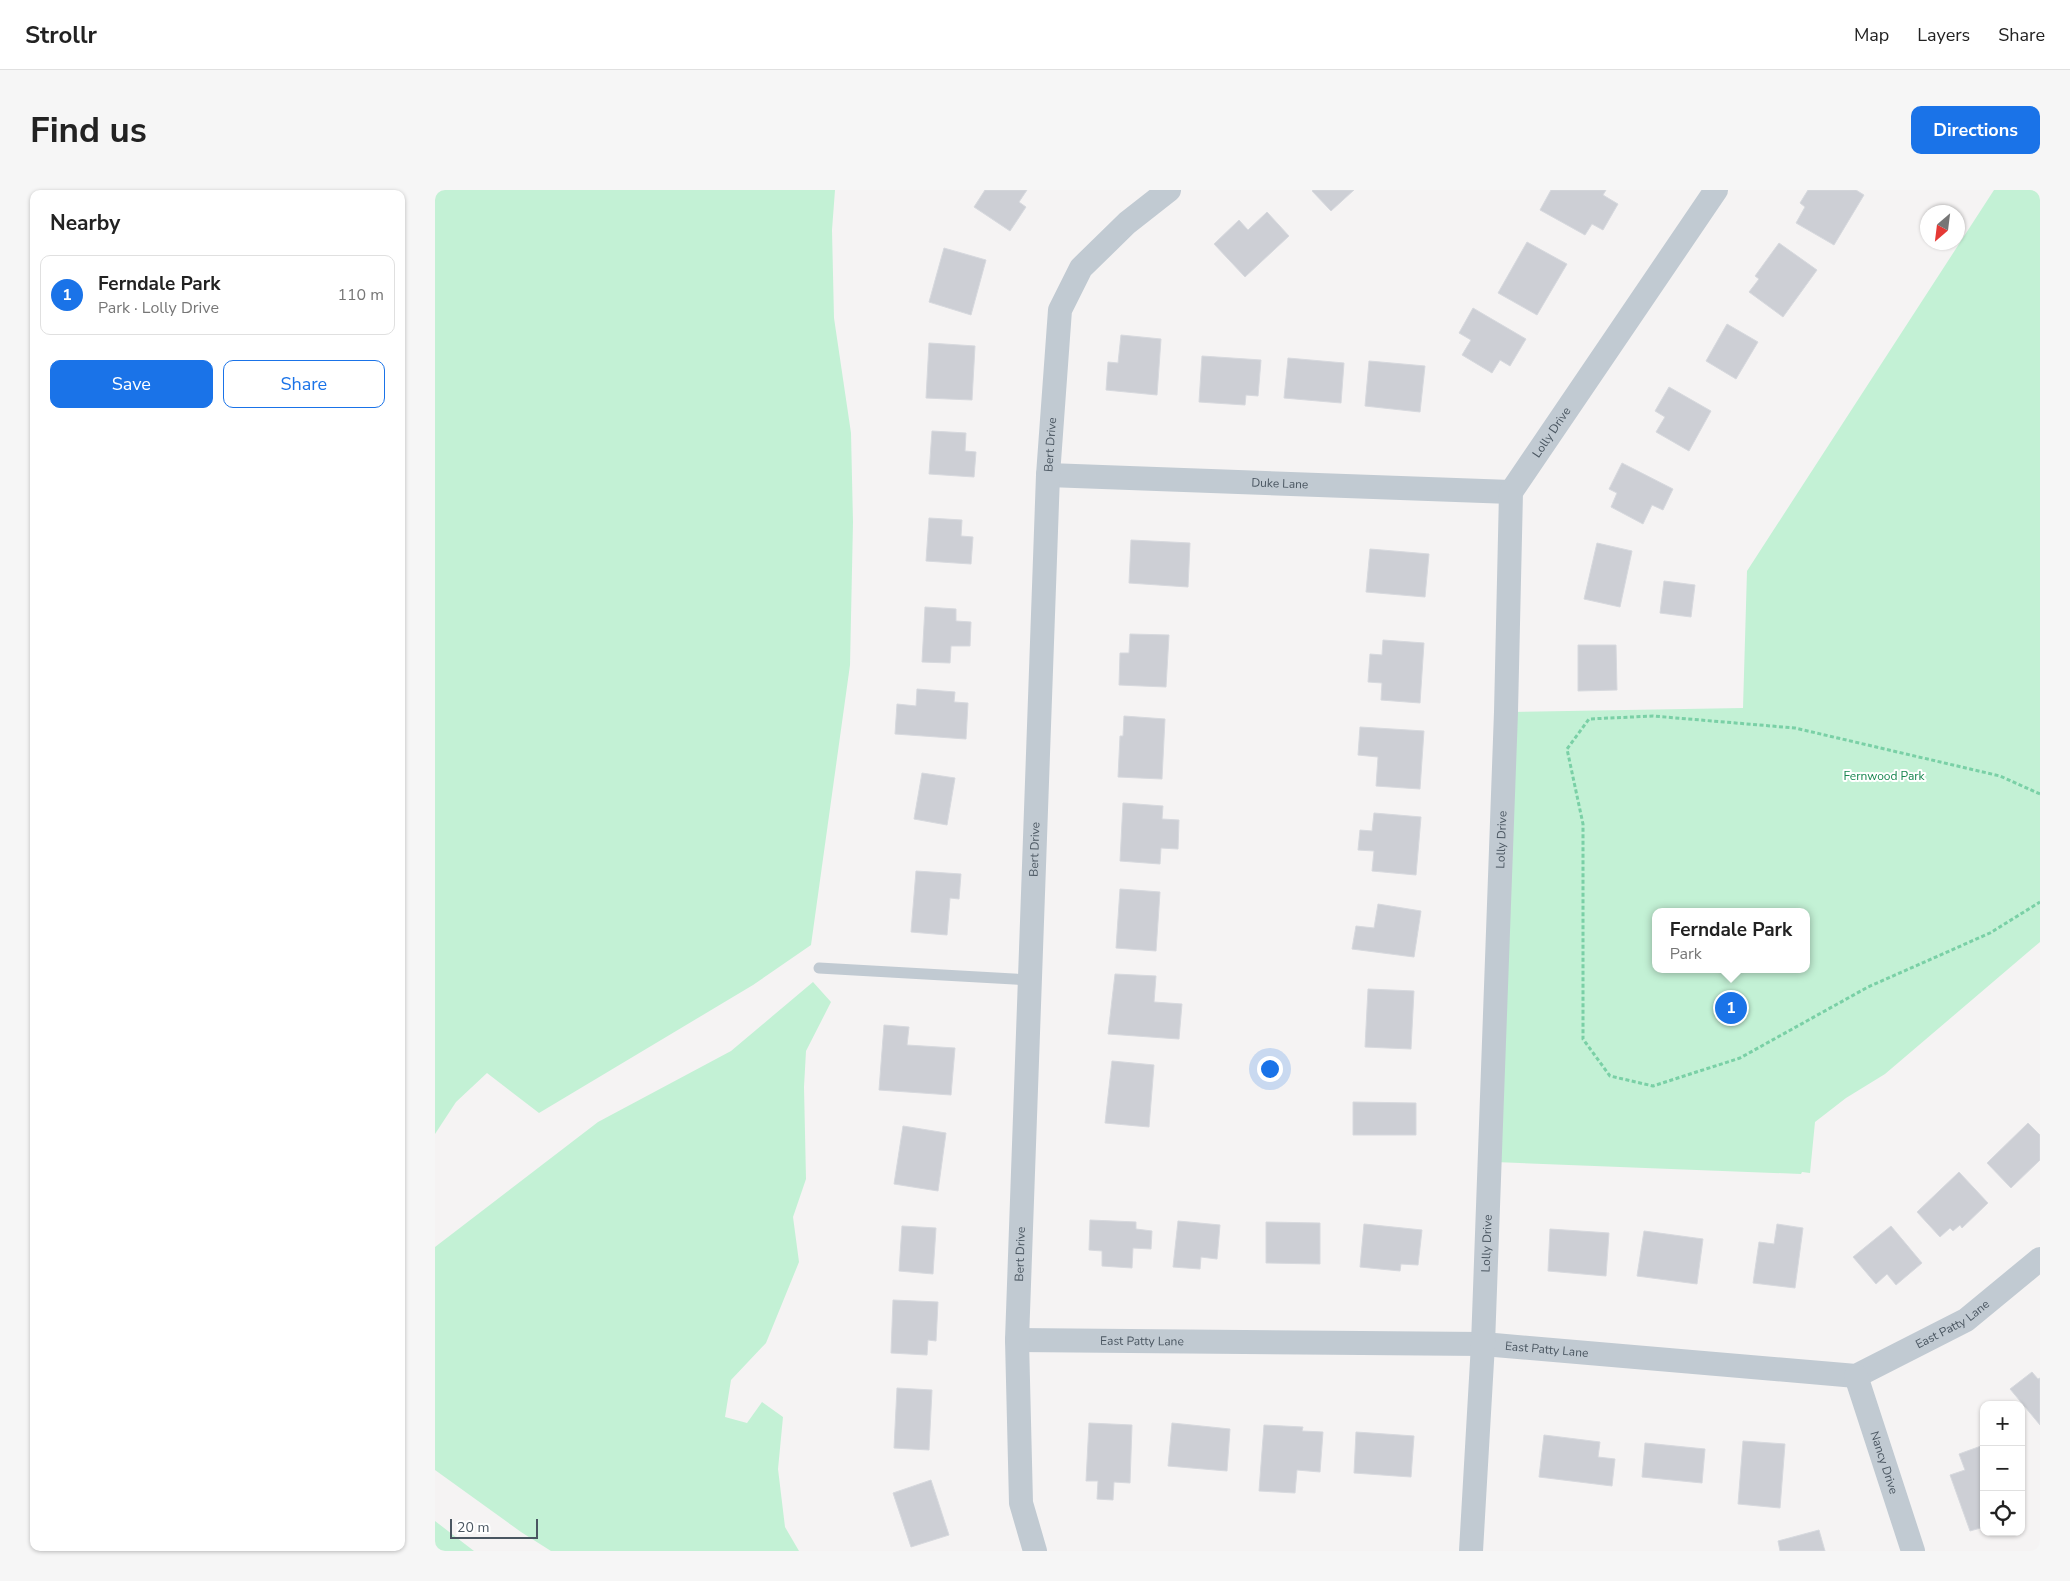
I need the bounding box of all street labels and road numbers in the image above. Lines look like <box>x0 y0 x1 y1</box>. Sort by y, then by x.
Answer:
street label: Lolly Drive <box>1529 404 1574 461</box>
street label: Bert Drive <box>1040 417 1060 473</box>
street label: Duke Lane <box>1251 474 1309 493</box>
street label: Lolly Drive <box>1492 810 1510 869</box>
street label: Bert Drive <box>1026 822 1044 877</box>
street label: Lolly Drive <box>1478 1214 1496 1273</box>
street label: Bert Drive <box>1011 1226 1029 1282</box>
street label: East Patty Lane <box>1913 1296 1993 1352</box>
street label: East Patty Lane <box>1100 1333 1184 1349</box>
street label: East Patty Lane <box>1504 1338 1589 1361</box>
street label: Nancy Drive <box>1866 1429 1902 1496</box>

